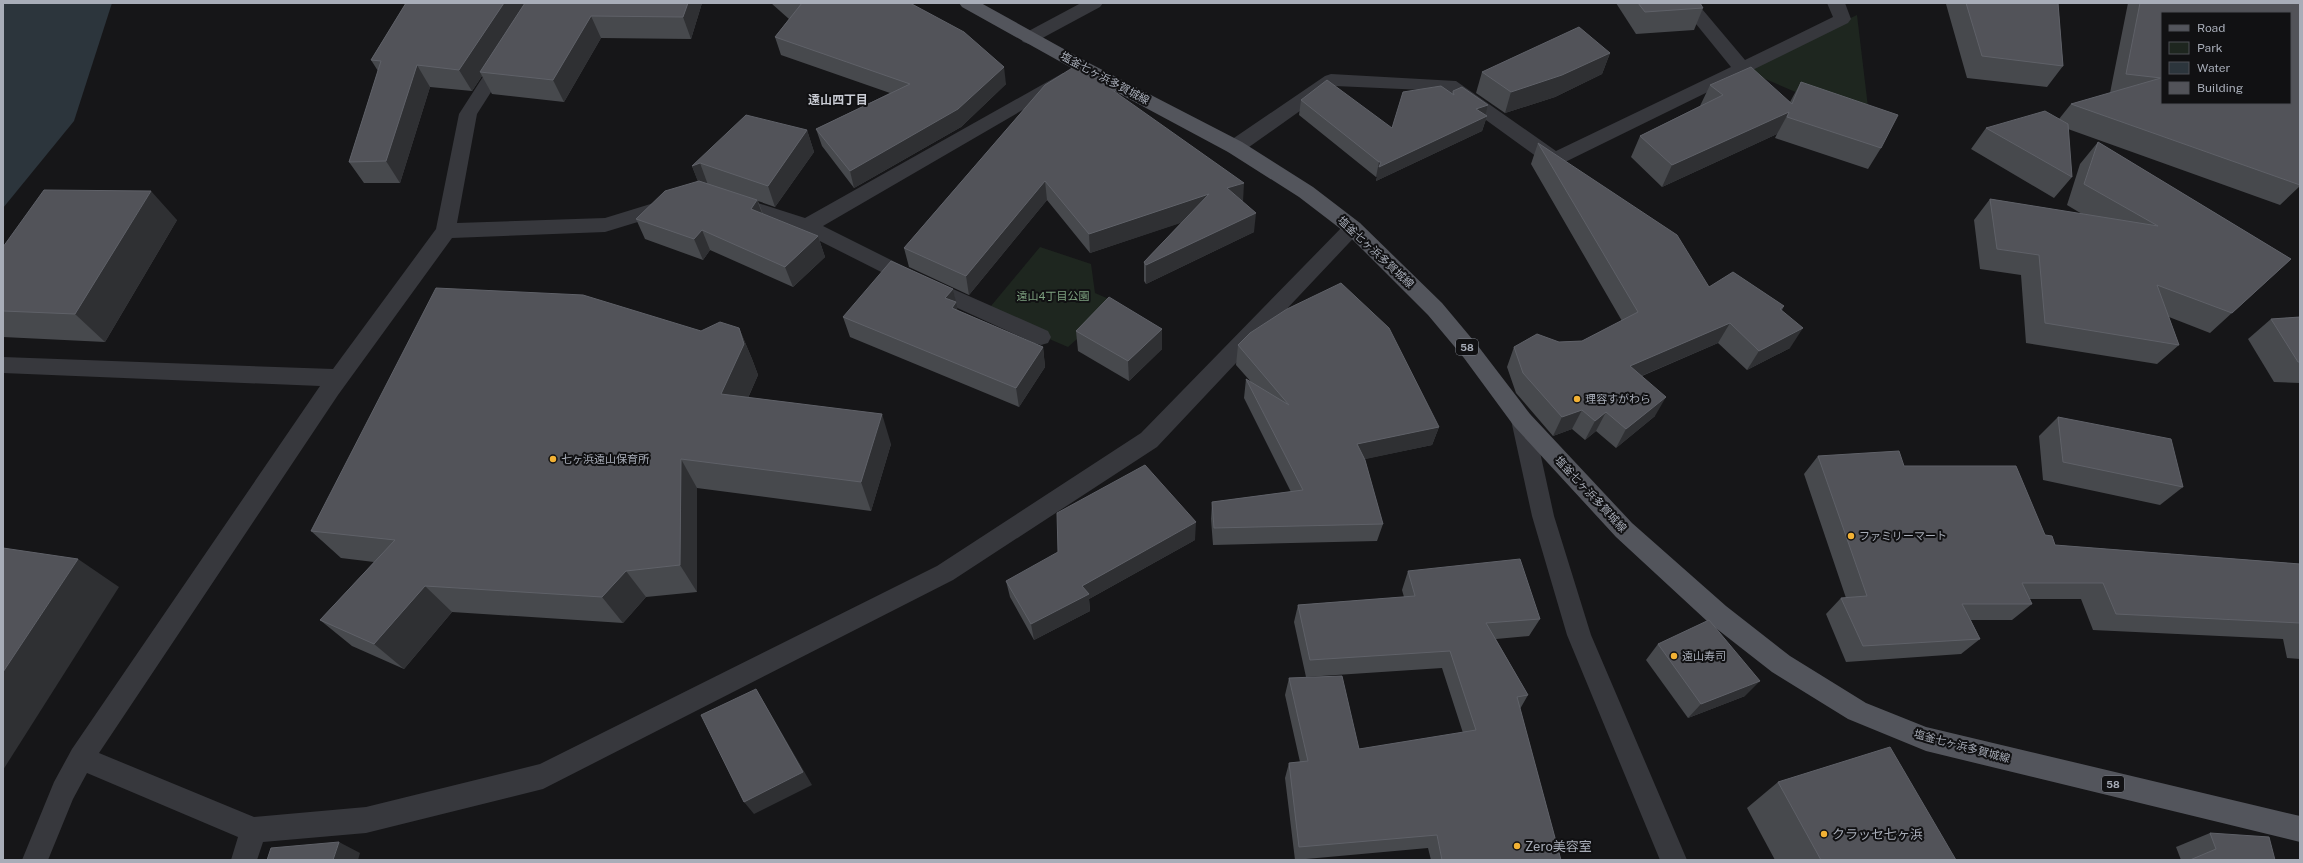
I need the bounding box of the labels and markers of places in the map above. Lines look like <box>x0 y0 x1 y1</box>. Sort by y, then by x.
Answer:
place label: 理容すがわら <box>1585 393 1651 405</box>
marker: 理容すがわら <box>1572 394 1582 404</box>
place label: 七ヶ浜遠山保育所 <box>561 453 650 465</box>
marker: 七ヶ浜遠山保育所 <box>548 454 558 464</box>
place label: ファミリーマート <box>1859 530 1947 542</box>
marker: ファミリーマート <box>1846 531 1856 541</box>
place label: 遠山寿司 <box>1682 650 1726 662</box>
marker: 遠山寿司 <box>1669 651 1679 661</box>
place label: クラッセ七ヶ浜 <box>1832 827 1923 842</box>
marker: クラッセ七ヶ浜 <box>1819 829 1829 839</box>
place label: Zero美容室 <box>1525 839 1592 854</box>
marker: Zero美容室 <box>1512 841 1522 851</box>

